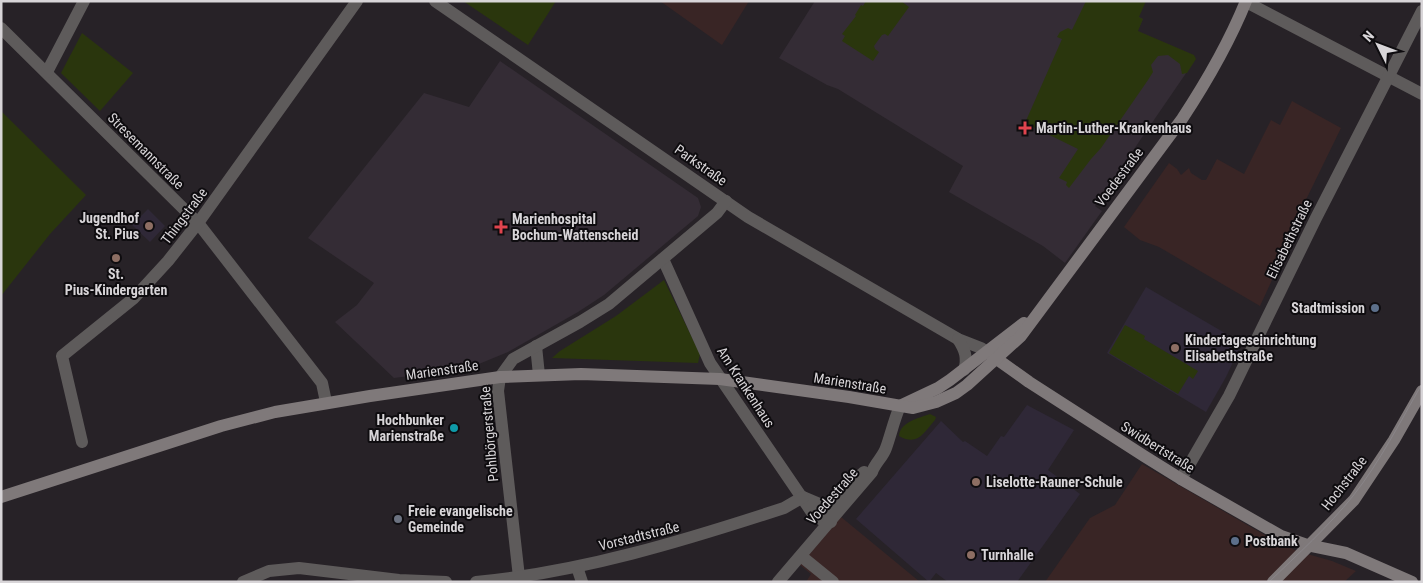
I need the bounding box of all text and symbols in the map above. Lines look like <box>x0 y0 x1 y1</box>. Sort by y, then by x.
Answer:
north arrow <box>1353 20 1403 70</box>
text: N <box>1360 28 1377 45</box>
street label: Stresemannstraße <box>105 110 188 193</box>
place label: Martin-Luther-Krankenhaus <box>1036 120 1192 136</box>
marker: Martin-Luther-Krankenhaus <box>1018 121 1032 135</box>
street label: Parkstraße <box>672 141 731 189</box>
street label: Voedestraße <box>1092 144 1147 210</box>
street label: Thingstraße <box>158 184 211 247</box>
street label: Elisabethstraße <box>1263 196 1315 281</box>
place label: Jugendhof St. Pius <box>79 210 139 242</box>
place label: Marienhospital Bochum-Wattenscheid <box>512 211 638 243</box>
marker: Jugendhof St. Pius <box>143 220 155 232</box>
marker: Marienhospital Bochum-Wattenscheid <box>494 220 508 234</box>
marker: St. Pius-Kindergarten <box>110 252 122 264</box>
place label: St. Pius-Kindergarten <box>65 266 167 298</box>
place label: Stadtmission <box>1291 300 1365 316</box>
marker: Stadtmission <box>1369 302 1381 314</box>
place label: Kindertageseinrichtung Elisabethstraße <box>1185 332 1317 364</box>
marker: Kindertageseinrichtung Elisabethstraße <box>1169 342 1181 354</box>
street label: Am Krankenhaus <box>714 344 778 430</box>
street label: Marienstraße <box>405 357 480 383</box>
street label: Marienstraße <box>813 369 888 397</box>
street label: Pohlbörgerstraße <box>477 385 501 482</box>
place label: Hochbunker Marienstraße <box>369 412 444 444</box>
street label: Swidbertstraße <box>1118 418 1198 476</box>
marker: Hochbunker Marienstraße <box>448 422 460 434</box>
street label: Hochstraße <box>1318 453 1370 513</box>
street label: Voedestraße <box>803 464 861 528</box>
place label: Liselotte-Rauner-Schule <box>986 474 1123 490</box>
marker: Liselotte-Rauner-Schule <box>970 476 982 488</box>
place label: Freie evangelische Gemeinde <box>408 503 513 535</box>
marker: Freie evangelische Gemeinde <box>392 513 404 525</box>
street label: Vorstadtstraße <box>597 518 681 554</box>
place label: Postbank <box>1245 533 1298 549</box>
marker: Postbank <box>1229 535 1241 547</box>
place label: Turnhalle <box>981 547 1034 563</box>
marker: Turnhalle <box>965 549 977 561</box>

